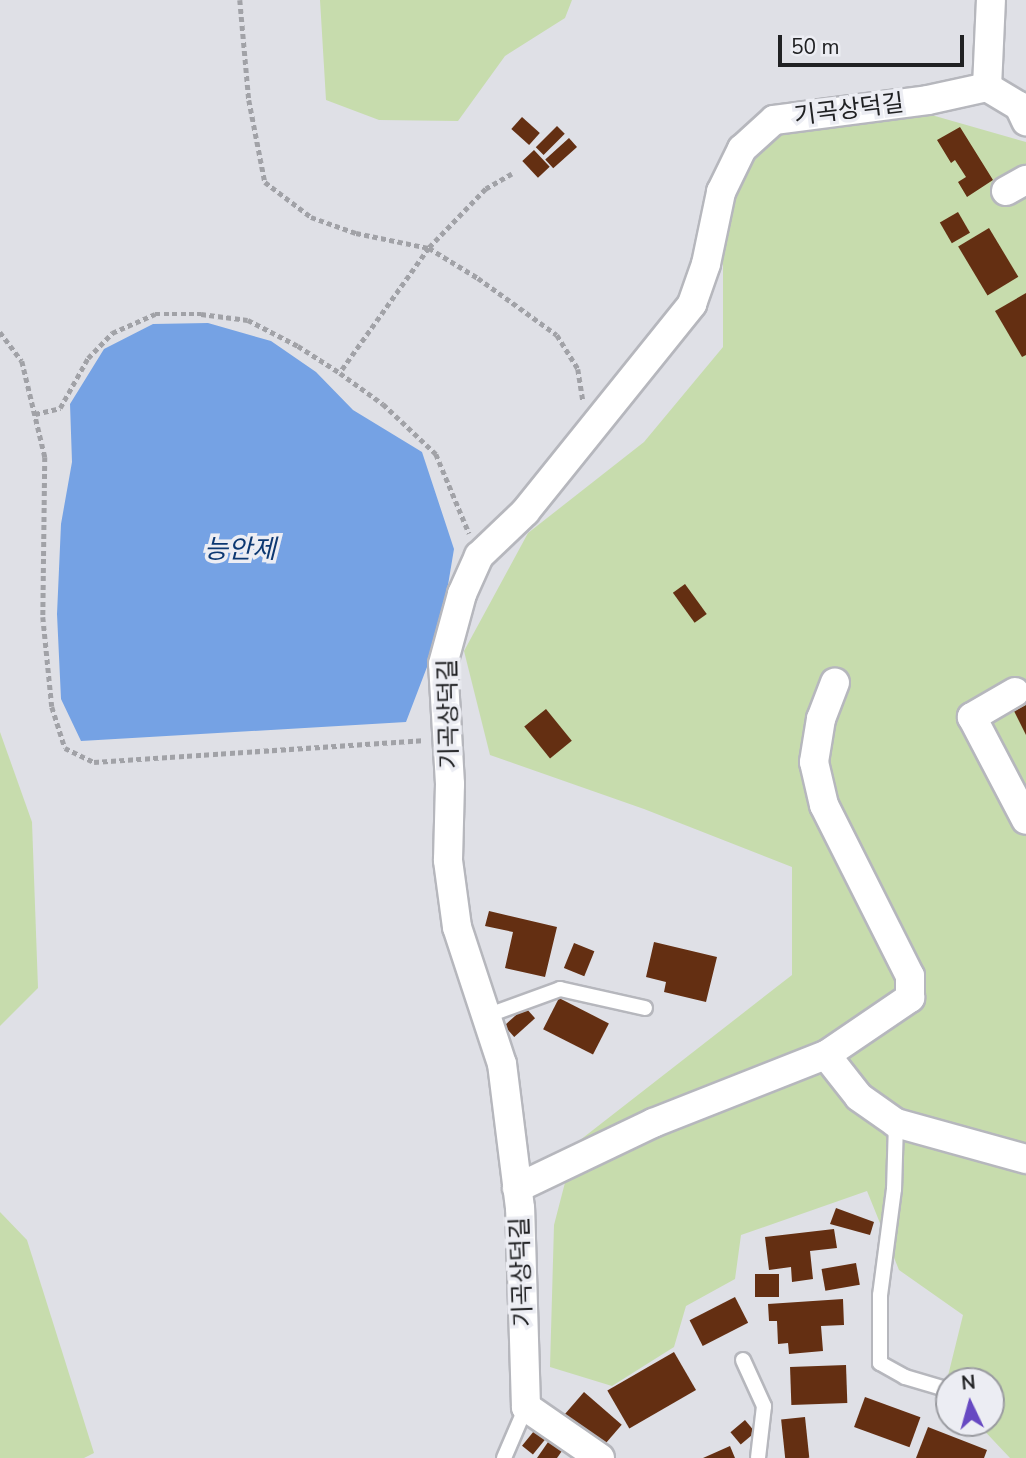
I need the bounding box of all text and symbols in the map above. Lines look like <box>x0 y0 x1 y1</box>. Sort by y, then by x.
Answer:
scale bar <box>781 21 967 65</box>
text: 50 m <box>791 33 840 61</box>
street label: 기곡상덕길 <box>792 89 906 131</box>
water label: 능안제 <box>204 534 276 566</box>
street label: 기곡상덕길 <box>434 659 464 769</box>
street label: 기곡상덕길 <box>506 1216 538 1328</box>
north arrow <box>935 1367 1005 1437</box>
text: N <box>960 1370 977 1397</box>

